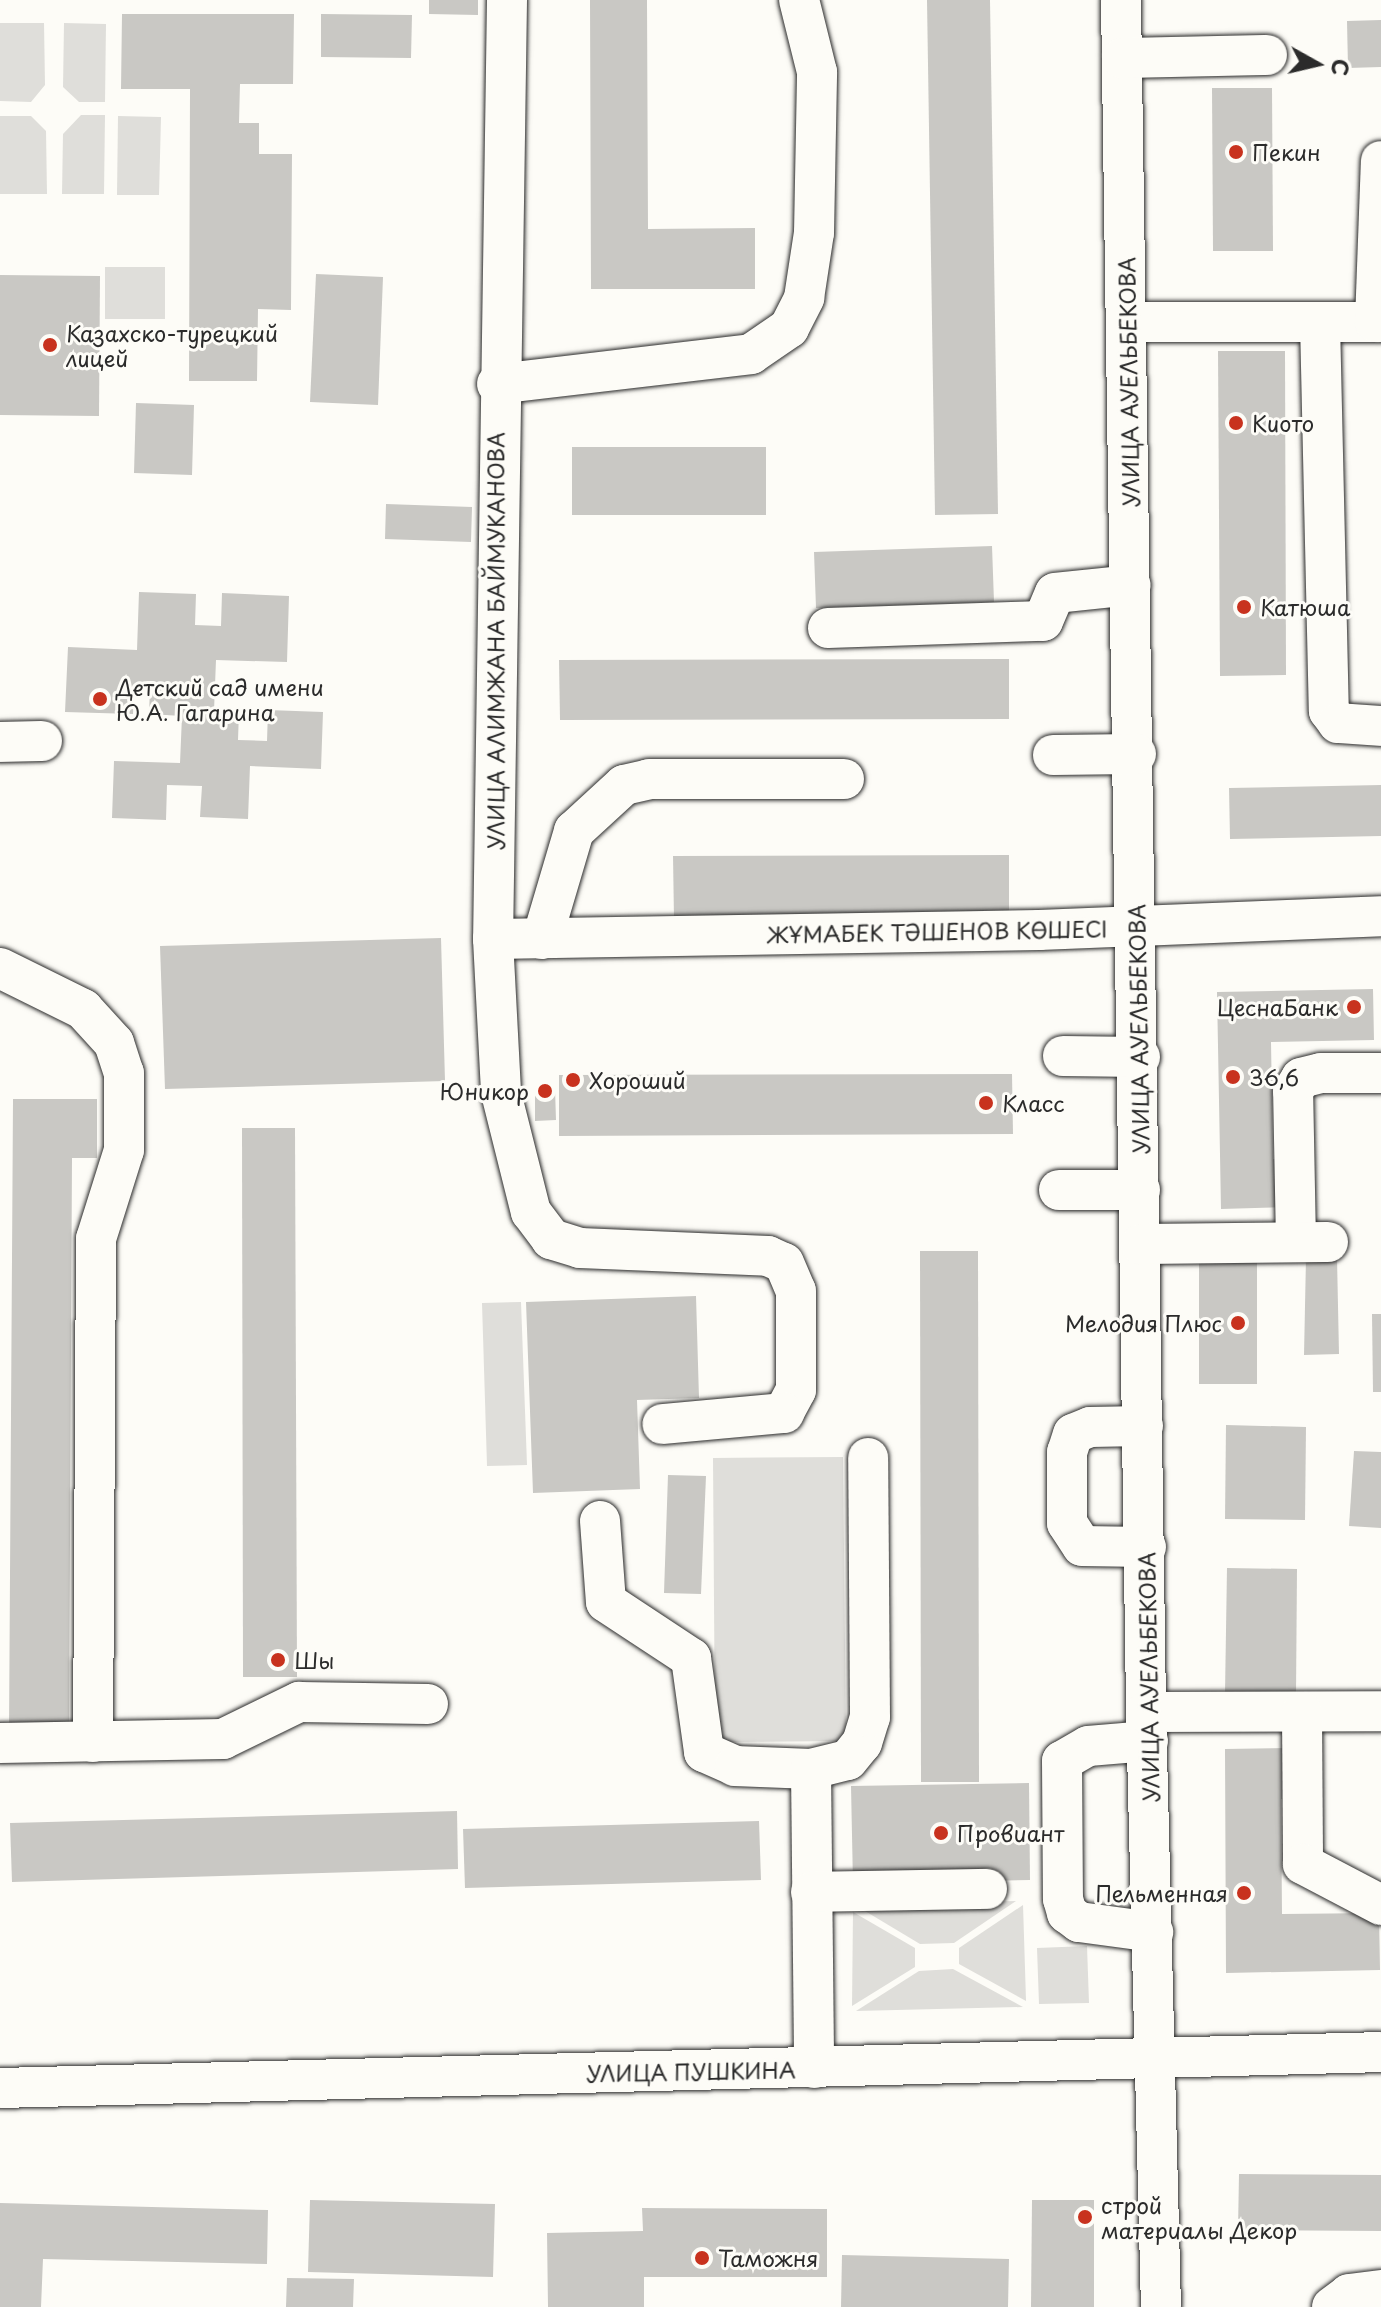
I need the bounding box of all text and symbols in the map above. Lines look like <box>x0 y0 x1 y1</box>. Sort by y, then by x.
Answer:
north arrow <box>1277 24 1357 104</box>
text: С <box>1324 57 1359 78</box>
place label: Пекин <box>1252 139 1321 165</box>
marker: Пекин <box>1227 143 1245 161</box>
street label: УЛИЦА АУЕЛЬБЕКОВА <box>1113 257 1143 507</box>
place label: Казахско-турецкий лицей <box>66 319 278 370</box>
marker: Казахско-турецкий лицей <box>41 336 59 354</box>
place label: Киото <box>1252 410 1314 436</box>
marker: Киото <box>1227 414 1245 432</box>
street label: УЛИЦА АЛИМЖАНА БАЙМУКАНОВА <box>482 431 508 851</box>
place label: Катюша <box>1260 594 1350 620</box>
marker: Катюша <box>1235 598 1253 616</box>
place label: Детский сад имени Ю.А. Гагарина <box>116 673 325 724</box>
marker: Детский сад имени Ю.А. Гагарина <box>91 690 109 708</box>
street label: УЛИЦА АУЕЛЬБЕКОВА <box>1123 904 1153 1154</box>
street label: ЖҰМАБЕК ТӘШЕНОВ КӨШЕСІ <box>766 915 1108 947</box>
place label: ЦеснаБанк <box>1217 994 1338 1020</box>
marker: ЦеснаБанк <box>1345 998 1363 1016</box>
place label: 36,6 <box>1249 1064 1299 1090</box>
place label: Хороший <box>589 1067 686 1093</box>
marker: 36,6 <box>1224 1068 1242 1086</box>
marker: Хороший <box>564 1071 582 1089</box>
place label: Юникор <box>440 1078 529 1104</box>
marker: Юникор <box>536 1082 554 1100</box>
place label: Класс <box>1002 1090 1065 1116</box>
marker: Класс <box>977 1094 995 1112</box>
place label: Мелодия Плюс <box>1063 1310 1222 1336</box>
marker: Мелодия Плюс <box>1229 1314 1247 1332</box>
street label: УЛИЦА АУЕЛЬБЕКОВА <box>1133 1552 1163 1802</box>
place label: Шы <box>294 1647 334 1673</box>
marker: Шы <box>269 1651 287 1669</box>
place label: Провиант <box>957 1820 1064 1846</box>
marker: Провиант <box>932 1824 950 1842</box>
place label: Пельменная <box>1096 1880 1228 1906</box>
marker: Пельменная <box>1235 1884 1253 1902</box>
street label: УЛИЦА ПУШКИНА <box>586 2056 796 2086</box>
place label: строй материалы Декор <box>1101 2191 1297 2242</box>
marker: строй материалы Декор <box>1076 2208 1094 2226</box>
place label: Таможня <box>718 2245 818 2271</box>
marker: Таможня <box>693 2249 711 2267</box>

